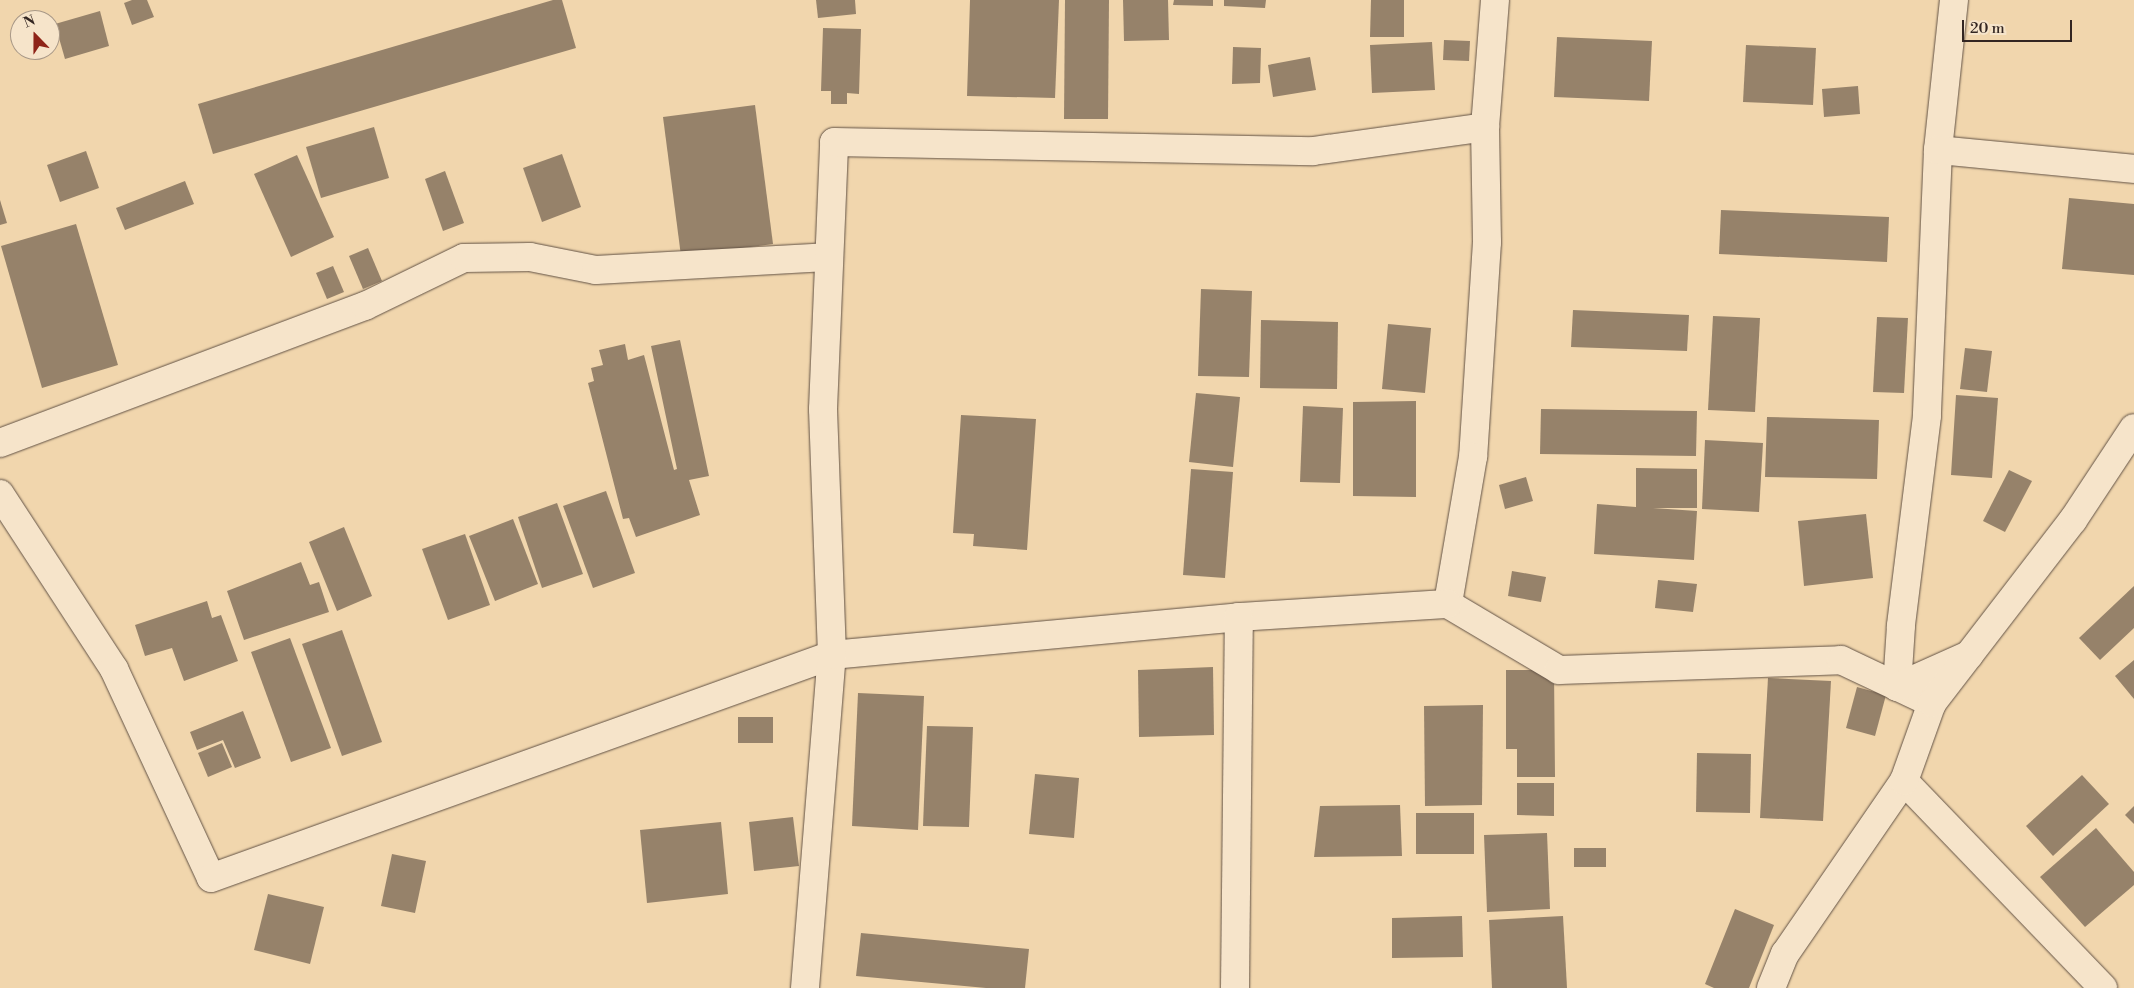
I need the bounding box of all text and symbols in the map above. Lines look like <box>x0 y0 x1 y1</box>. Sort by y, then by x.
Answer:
north arrow <box>10 10 60 60</box>
scale bar <box>1964 10 2074 42</box>
text: N <box>21 12 38 32</box>
text: 20 m <box>1970 19 2005 38</box>

